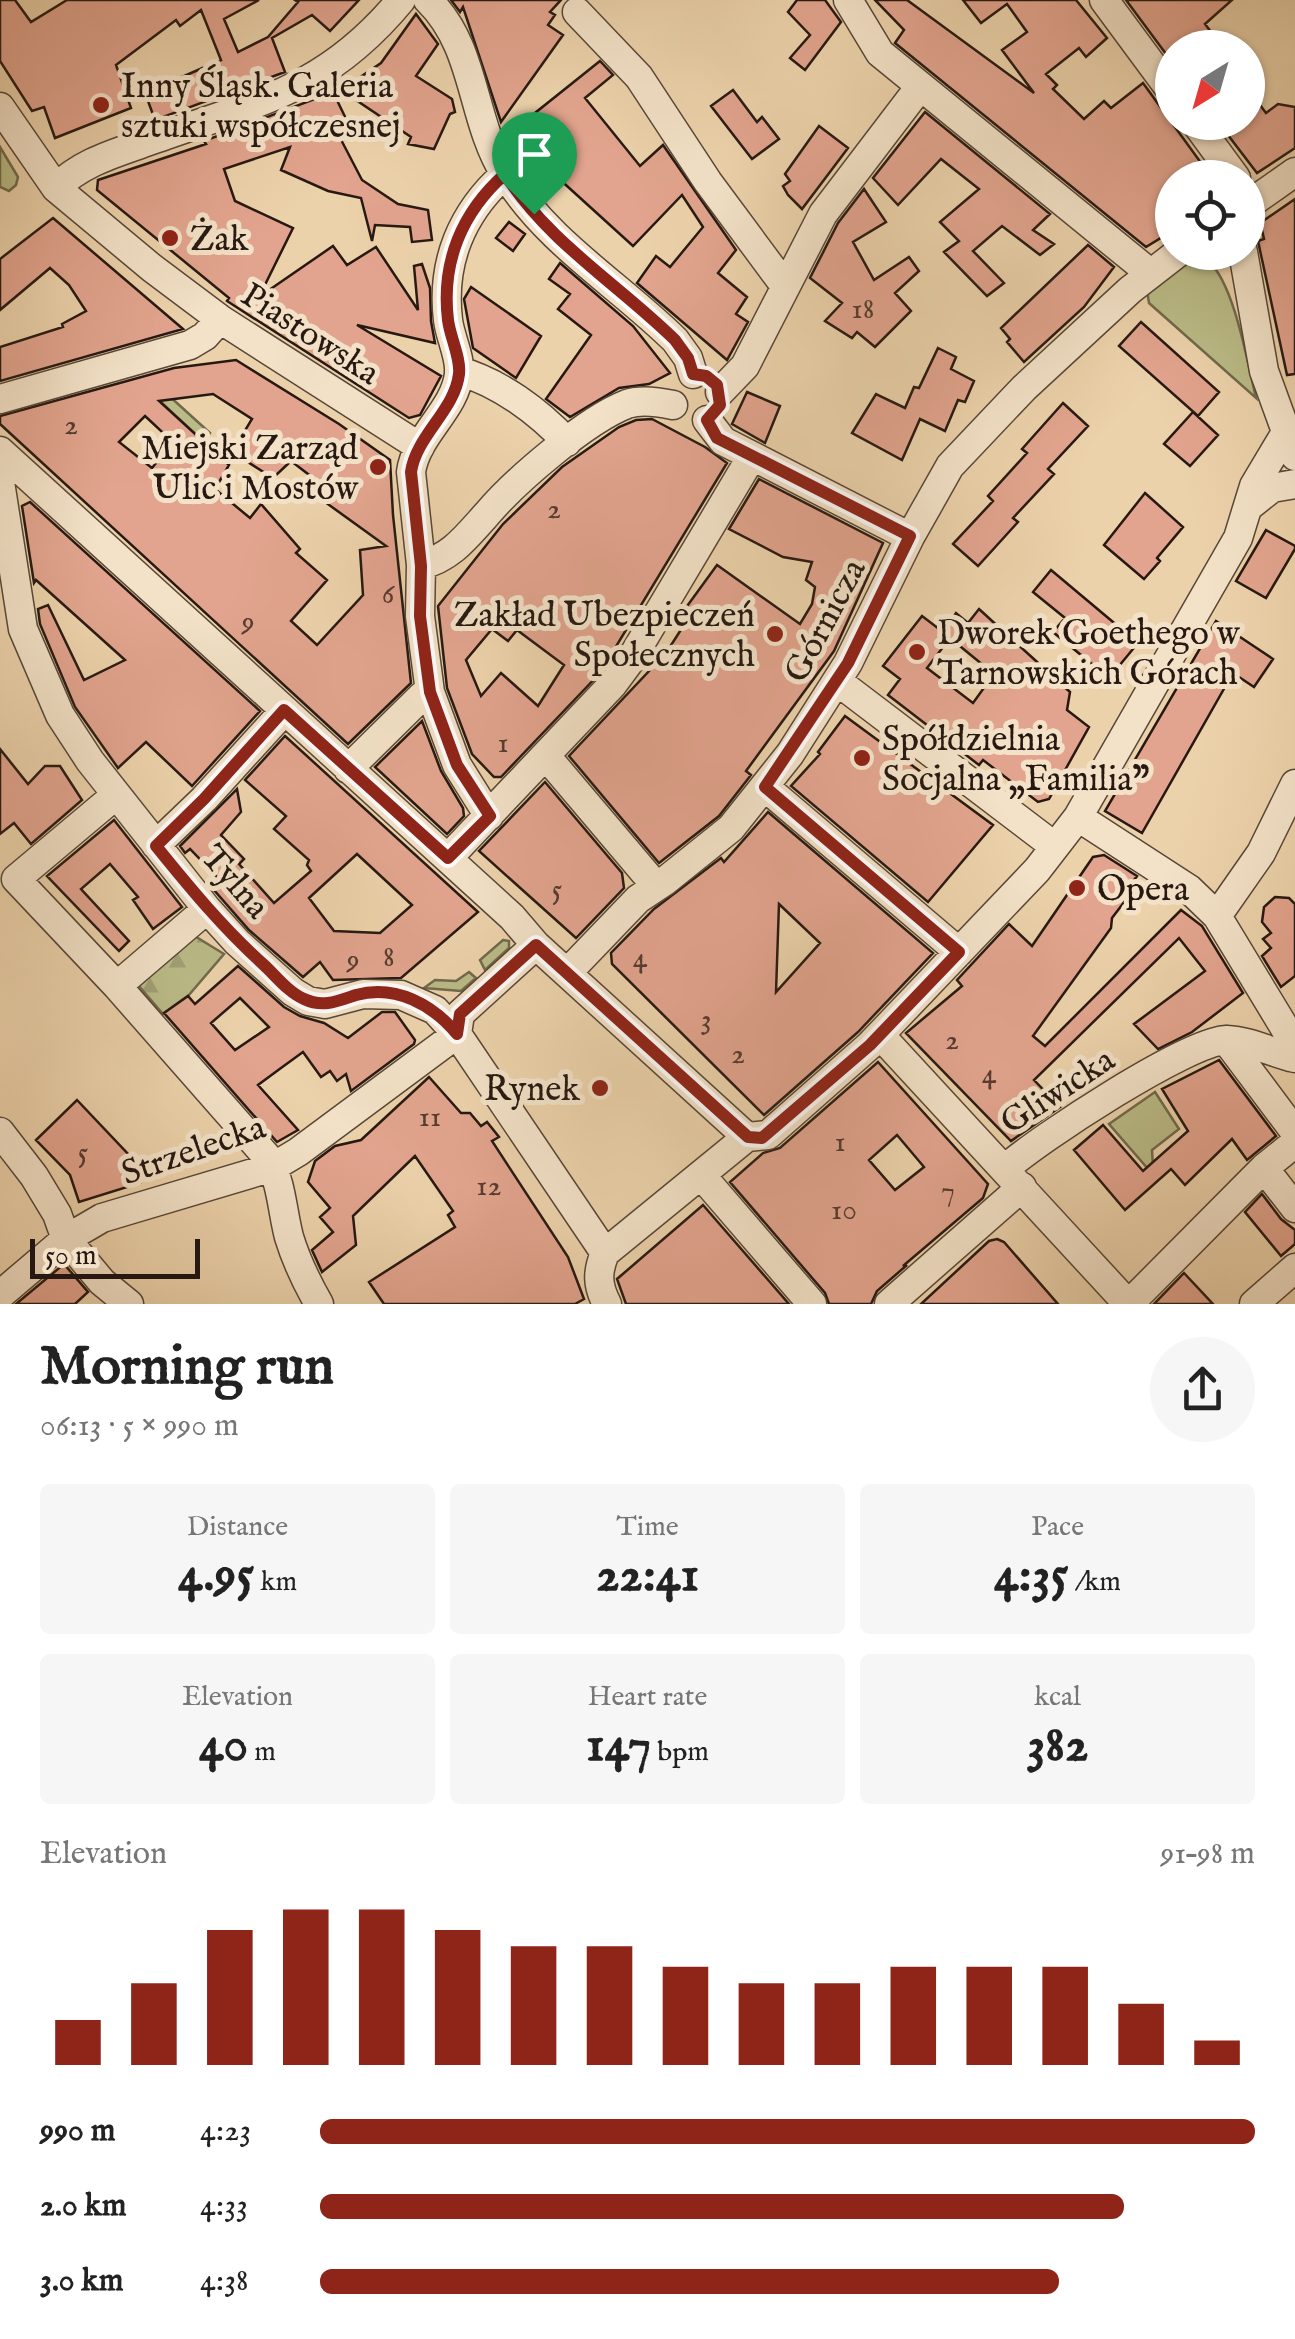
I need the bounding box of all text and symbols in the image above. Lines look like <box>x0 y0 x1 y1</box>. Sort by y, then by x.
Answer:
north arrow <box>1155 30 1265 140</box>
map controls <box>1155 30 1265 270</box>
place label: Inny Śląsk. Galeria sztuki współczesnej <box>121 64 400 150</box>
marker: Inny Śląsk. Galeria sztuki współczesnej <box>90 94 112 116</box>
pin <box>492 112 577 215</box>
icon: arrive <box>507 127 562 182</box>
button: locate <box>1155 160 1265 270</box>
place label: Żak <box>190 217 249 263</box>
marker: Żak <box>159 227 181 249</box>
street label: Piastowska <box>232 274 388 397</box>
house number: 18 <box>852 291 874 329</box>
house number: 2 <box>64 407 78 445</box>
place label: Miejski Zarząd Ulic i Mostów <box>141 427 359 512</box>
marker: Miejski Zarząd Ulic i Mostów <box>367 456 389 478</box>
house number: 2 <box>547 491 561 529</box>
street label: Górnicza <box>775 551 878 691</box>
house number: 6 <box>382 576 396 614</box>
place label: Zakład Ubezpieczeń Społecznych <box>454 594 755 679</box>
house number: 9 <box>240 604 255 642</box>
place label: Dworek Goethego w Tarnowskich Górach <box>937 612 1241 697</box>
marker: Zakład Ubezpieczeń Społecznych <box>764 623 786 645</box>
marker: Dworek Goethego w Tarnowskich Górach <box>906 641 928 663</box>
place label: Spółdzielnia Socjalna „Familia” <box>882 718 1150 803</box>
house number: 1 <box>497 725 509 763</box>
marker: Spółdzielnia Socjalna „Familia” <box>851 747 873 769</box>
street label: Tylna <box>190 836 279 930</box>
place label: Opera <box>1097 868 1190 913</box>
house number: 5 <box>552 872 563 910</box>
marker: Opera <box>1066 877 1088 899</box>
house number: 8 <box>383 939 395 977</box>
house number: 4 <box>633 940 648 978</box>
house number: 9 <box>345 942 360 980</box>
house number: 3 <box>700 1001 712 1039</box>
house number: 2 <box>945 1022 959 1060</box>
house number: 2 <box>731 1036 745 1074</box>
street label: Gliwicka <box>993 1038 1125 1146</box>
house number: 4 <box>982 1056 997 1094</box>
place label: Rynek <box>484 1068 580 1113</box>
marker: Rynek <box>589 1077 611 1099</box>
house number: 11 <box>419 1099 441 1137</box>
street label: Strzelecka <box>116 1105 273 1197</box>
house number: 1 <box>834 1124 846 1162</box>
house number: 5 <box>78 1135 89 1173</box>
house number: 12 <box>476 1168 502 1206</box>
house number: 7 <box>941 1173 955 1211</box>
house number: 10 <box>831 1192 857 1230</box>
scale bar <box>30 1234 200 1278</box>
text: 50 m <box>45 1239 97 1274</box>
text: Morning run <box>40 1333 334 1403</box>
button: share <box>1150 1337 1255 1442</box>
text: 06:13 · 5 × 990 m <box>40 1406 239 1447</box>
text: Distance <box>187 1510 288 1545</box>
text: Time <box>616 1510 679 1545</box>
text: Pace <box>1031 1510 1084 1545</box>
text: 4.95 <box>178 1545 254 1608</box>
text: 22:41 <box>596 1545 699 1608</box>
text: 4:35 <box>994 1545 1069 1608</box>
text: km <box>254 1565 297 1600</box>
text: /km <box>1069 1565 1121 1600</box>
text: Elevation <box>182 1680 293 1715</box>
text: Heart rate <box>588 1680 707 1715</box>
text: kcal <box>1034 1680 1081 1715</box>
text: 40 <box>199 1715 248 1778</box>
text: 147 <box>586 1715 651 1778</box>
text: 382 <box>1027 1715 1088 1778</box>
text: m <box>248 1735 276 1770</box>
text: bpm <box>651 1735 709 1770</box>
text: Elevation <box>40 1834 167 1875</box>
text: 91–98 m <box>1160 1834 1255 1875</box>
text: 990 m <box>40 2111 115 2152</box>
text: 4:23 <box>200 2111 251 2152</box>
text: 2.0 km <box>40 2186 126 2227</box>
text: 4:33 <box>200 2186 248 2227</box>
text: 3.0 km <box>40 2261 123 2302</box>
text: 4:38 <box>200 2261 249 2302</box>

